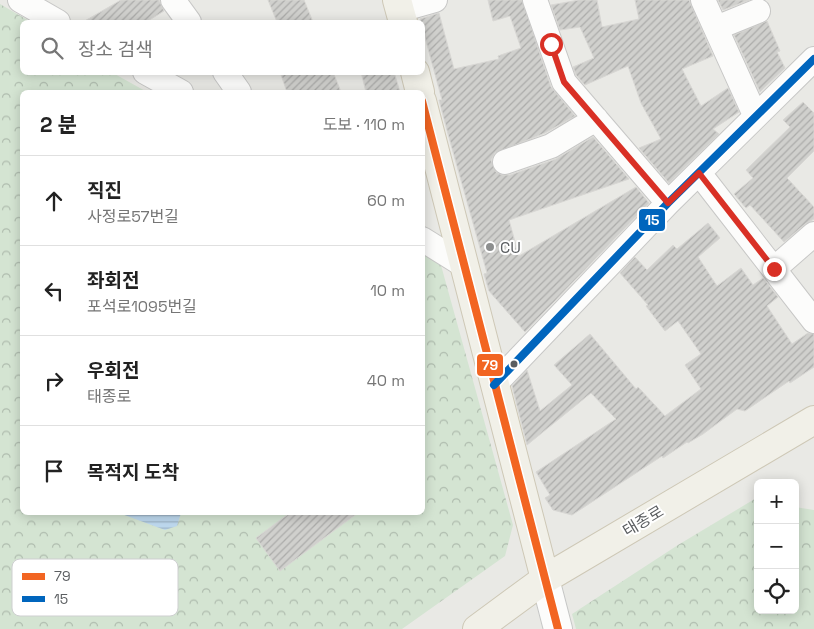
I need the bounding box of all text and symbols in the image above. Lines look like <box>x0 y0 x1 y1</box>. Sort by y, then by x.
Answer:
search box <box>20 20 425 75</box>
route start <box>540 33 563 56</box>
icon: search <box>38 34 66 62</box>
text: 장소 검색 <box>78 37 153 62</box>
text: 2 분 <box>40 111 77 138</box>
text: 도보 · 110 m <box>323 114 405 135</box>
text: 직진 <box>87 178 122 203</box>
icon: ahead <box>40 187 68 215</box>
text: 60 m <box>367 190 405 211</box>
text: 사정로57번길 <box>87 206 179 227</box>
line badge: 15 <box>638 208 666 232</box>
text: 15 <box>645 211 659 229</box>
place label: CU <box>500 237 521 258</box>
marker: CU <box>484 241 496 253</box>
route end <box>763 258 786 281</box>
text: 좌회전 <box>87 268 139 293</box>
icon: left <box>40 277 68 305</box>
text: 10 m <box>370 280 405 301</box>
text: 포석로1095번길 <box>87 296 197 317</box>
line badge: 79 <box>476 353 504 377</box>
text: 79 <box>482 356 498 374</box>
text: 우회전 <box>87 358 139 383</box>
unlabelled marker <box>509 359 519 369</box>
icon: right <box>40 367 68 395</box>
text: 40 m <box>367 370 405 391</box>
text: 태종로 <box>87 386 131 407</box>
icon: arrive <box>40 457 68 485</box>
text: 목적지 도착 <box>87 460 179 485</box>
map controls <box>754 479 799 614</box>
button: + <box>754 479 799 524</box>
street label: 태종로 <box>619 500 668 541</box>
button: − <box>754 524 799 569</box>
legend <box>12 559 178 616</box>
text: 79 <box>54 567 70 585</box>
button: locate <box>754 569 799 614</box>
text: 15 <box>54 590 68 608</box>

